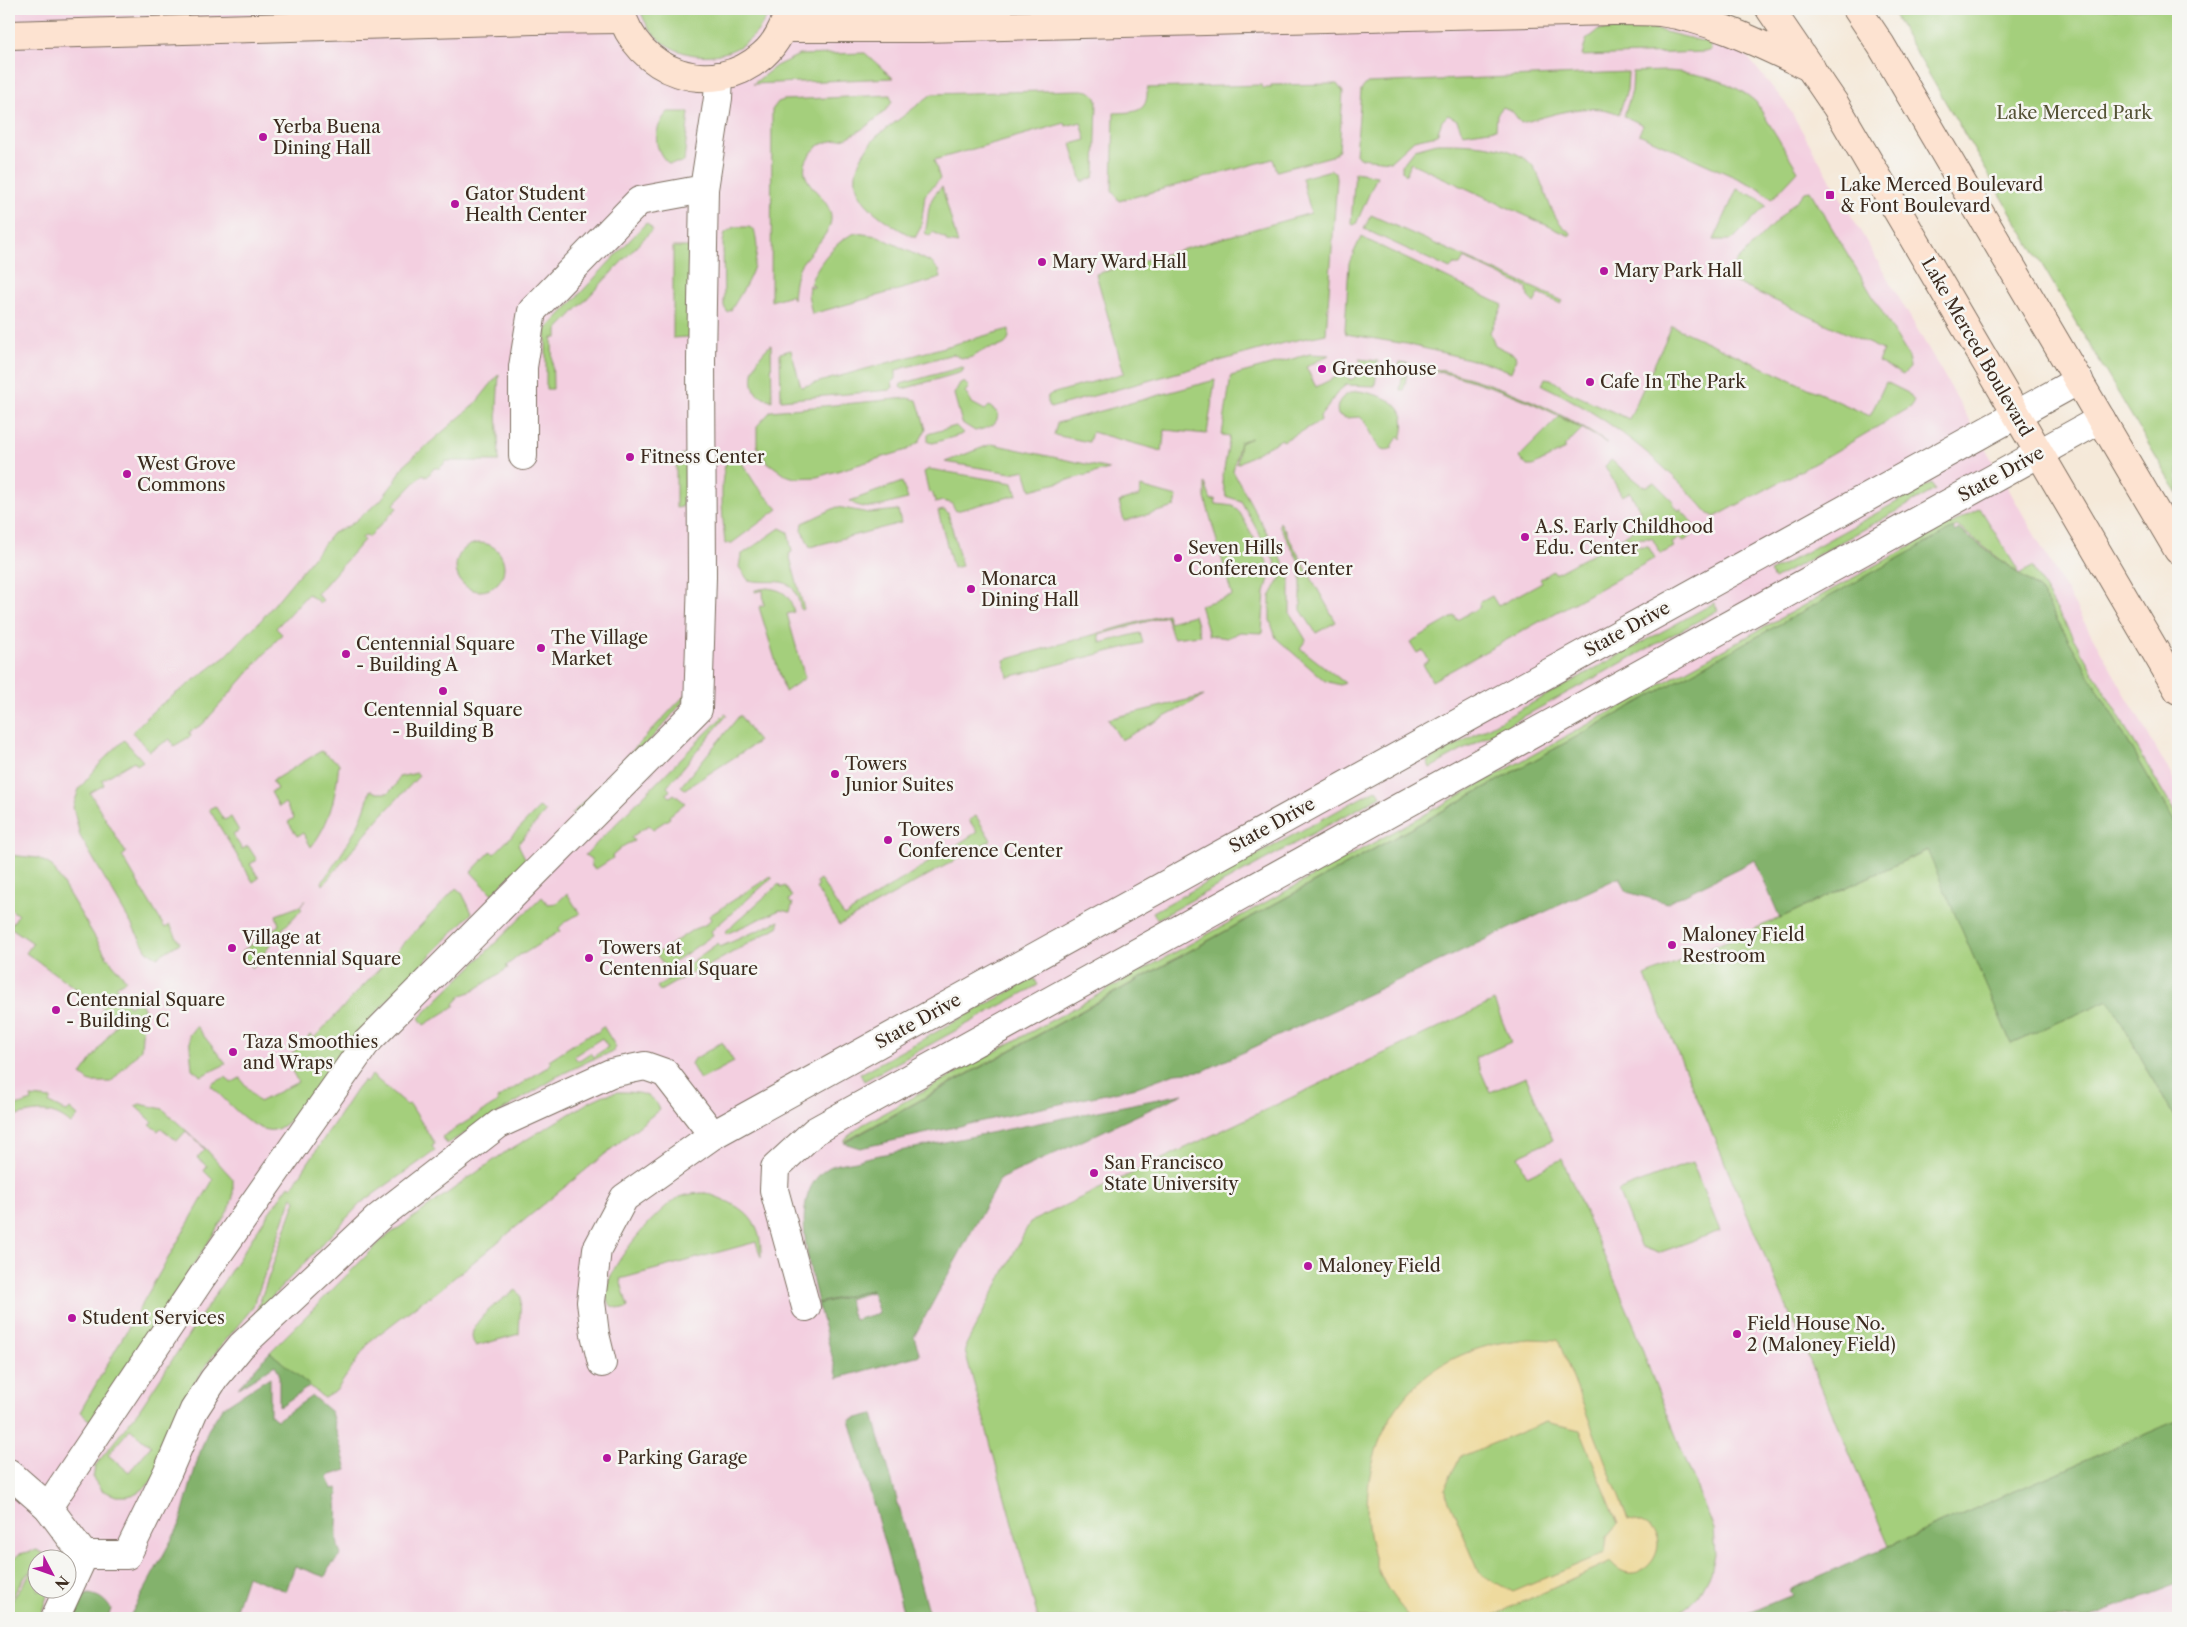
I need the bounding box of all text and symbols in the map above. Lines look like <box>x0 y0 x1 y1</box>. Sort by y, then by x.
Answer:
park label: Lake Merced Park <box>1996 102 2153 124</box>
place label: Yerba Buena Dining Hall <box>272 116 381 159</box>
marker: Yerba Buena Dining Hall <box>257 131 269 143</box>
place label: Lake Merced Boulevard & Font Boulevard <box>1840 174 2043 217</box>
place label: Gator Student Health Center <box>465 183 587 226</box>
marker: Lake Merced Boulevard & Font Boulevard <box>1824 189 1836 201</box>
marker: Gator Student Health Center <box>449 198 461 210</box>
place label: Mary Ward Hall <box>1052 251 1187 273</box>
street label: Lake Merced Boulevard <box>1917 254 2037 440</box>
marker: Mary Ward Hall <box>1036 256 1048 268</box>
place label: Mary Park Hall <box>1614 260 1742 282</box>
marker: Mary Park Hall <box>1598 265 1610 277</box>
place label: Greenhouse <box>1332 358 1437 380</box>
marker: Greenhouse <box>1316 363 1328 375</box>
place label: Cafe In The Park <box>1600 371 1747 393</box>
marker: Cafe In The Park <box>1584 376 1596 388</box>
street label: State Drive <box>1954 441 2048 507</box>
place label: Fitness Center <box>640 446 765 468</box>
marker: Fitness Center <box>624 451 636 463</box>
place label: West Grove Commons <box>136 453 236 496</box>
marker: West Grove Commons <box>121 468 133 480</box>
place label: A.S. Early Childhood Edu. Center <box>1534 516 1714 559</box>
marker: A.S. Early Childhood Edu. Center <box>1519 531 1531 543</box>
place label: Seven Hills Conference Center <box>1188 537 1353 580</box>
marker: Seven Hills Conference Center <box>1172 552 1184 564</box>
place label: Monarca Dining Hall <box>981 568 1079 611</box>
marker: Monarca Dining Hall <box>965 583 977 595</box>
street label: State Drive <box>1580 596 1674 662</box>
place label: The Village Market <box>551 627 648 670</box>
place label: Centennial Square - Building A <box>356 633 515 676</box>
marker: The Village Market <box>535 642 547 654</box>
marker: Centennial Square - Building A <box>340 648 352 660</box>
marker: Centennial Square - Building B <box>437 685 449 697</box>
place label: Centennial Square - Building B <box>364 699 523 742</box>
place label: Towers Junior Suites <box>842 753 954 796</box>
marker: Towers Junior Suites <box>829 768 841 780</box>
street label: State Drive <box>1225 792 1319 858</box>
place label: Towers Conference Center <box>898 819 1063 862</box>
marker: Towers Conference Center <box>882 834 894 846</box>
place label: Maloney Field Restroom <box>1682 924 1805 967</box>
place label: Village at Centennial Square <box>241 927 401 970</box>
place label: Towers at Centennial Square <box>599 937 758 980</box>
marker: Maloney Field Restroom <box>1666 939 1678 951</box>
marker: Village at Centennial Square <box>226 942 238 954</box>
marker: Towers at Centennial Square <box>583 952 595 964</box>
street label: State Drive <box>871 988 965 1054</box>
place label: Centennial Square - Building C <box>66 989 225 1032</box>
marker: Centennial Square - Building C <box>50 1004 62 1016</box>
place label: Taza Smoothies and Wraps <box>243 1031 378 1074</box>
marker: Taza Smoothies and Wraps <box>227 1046 239 1058</box>
place label: San Francisco State University <box>1104 1152 1239 1195</box>
marker: San Francisco State University <box>1088 1167 1100 1179</box>
place label: Maloney Field <box>1318 1255 1441 1277</box>
marker: Maloney Field <box>1302 1260 1314 1272</box>
place label: Student Services <box>82 1307 225 1329</box>
marker: Student Services <box>66 1312 78 1324</box>
place label: Field House No. 2 (Maloney Field) <box>1747 1313 1896 1356</box>
marker: Field House No. 2 (Maloney Field) <box>1731 1328 1743 1340</box>
place label: Parking Garage <box>617 1447 748 1469</box>
marker: Parking Garage <box>601 1452 613 1464</box>
north arrow <box>28 1550 78 1600</box>
text: N <box>51 1572 73 1593</box>

